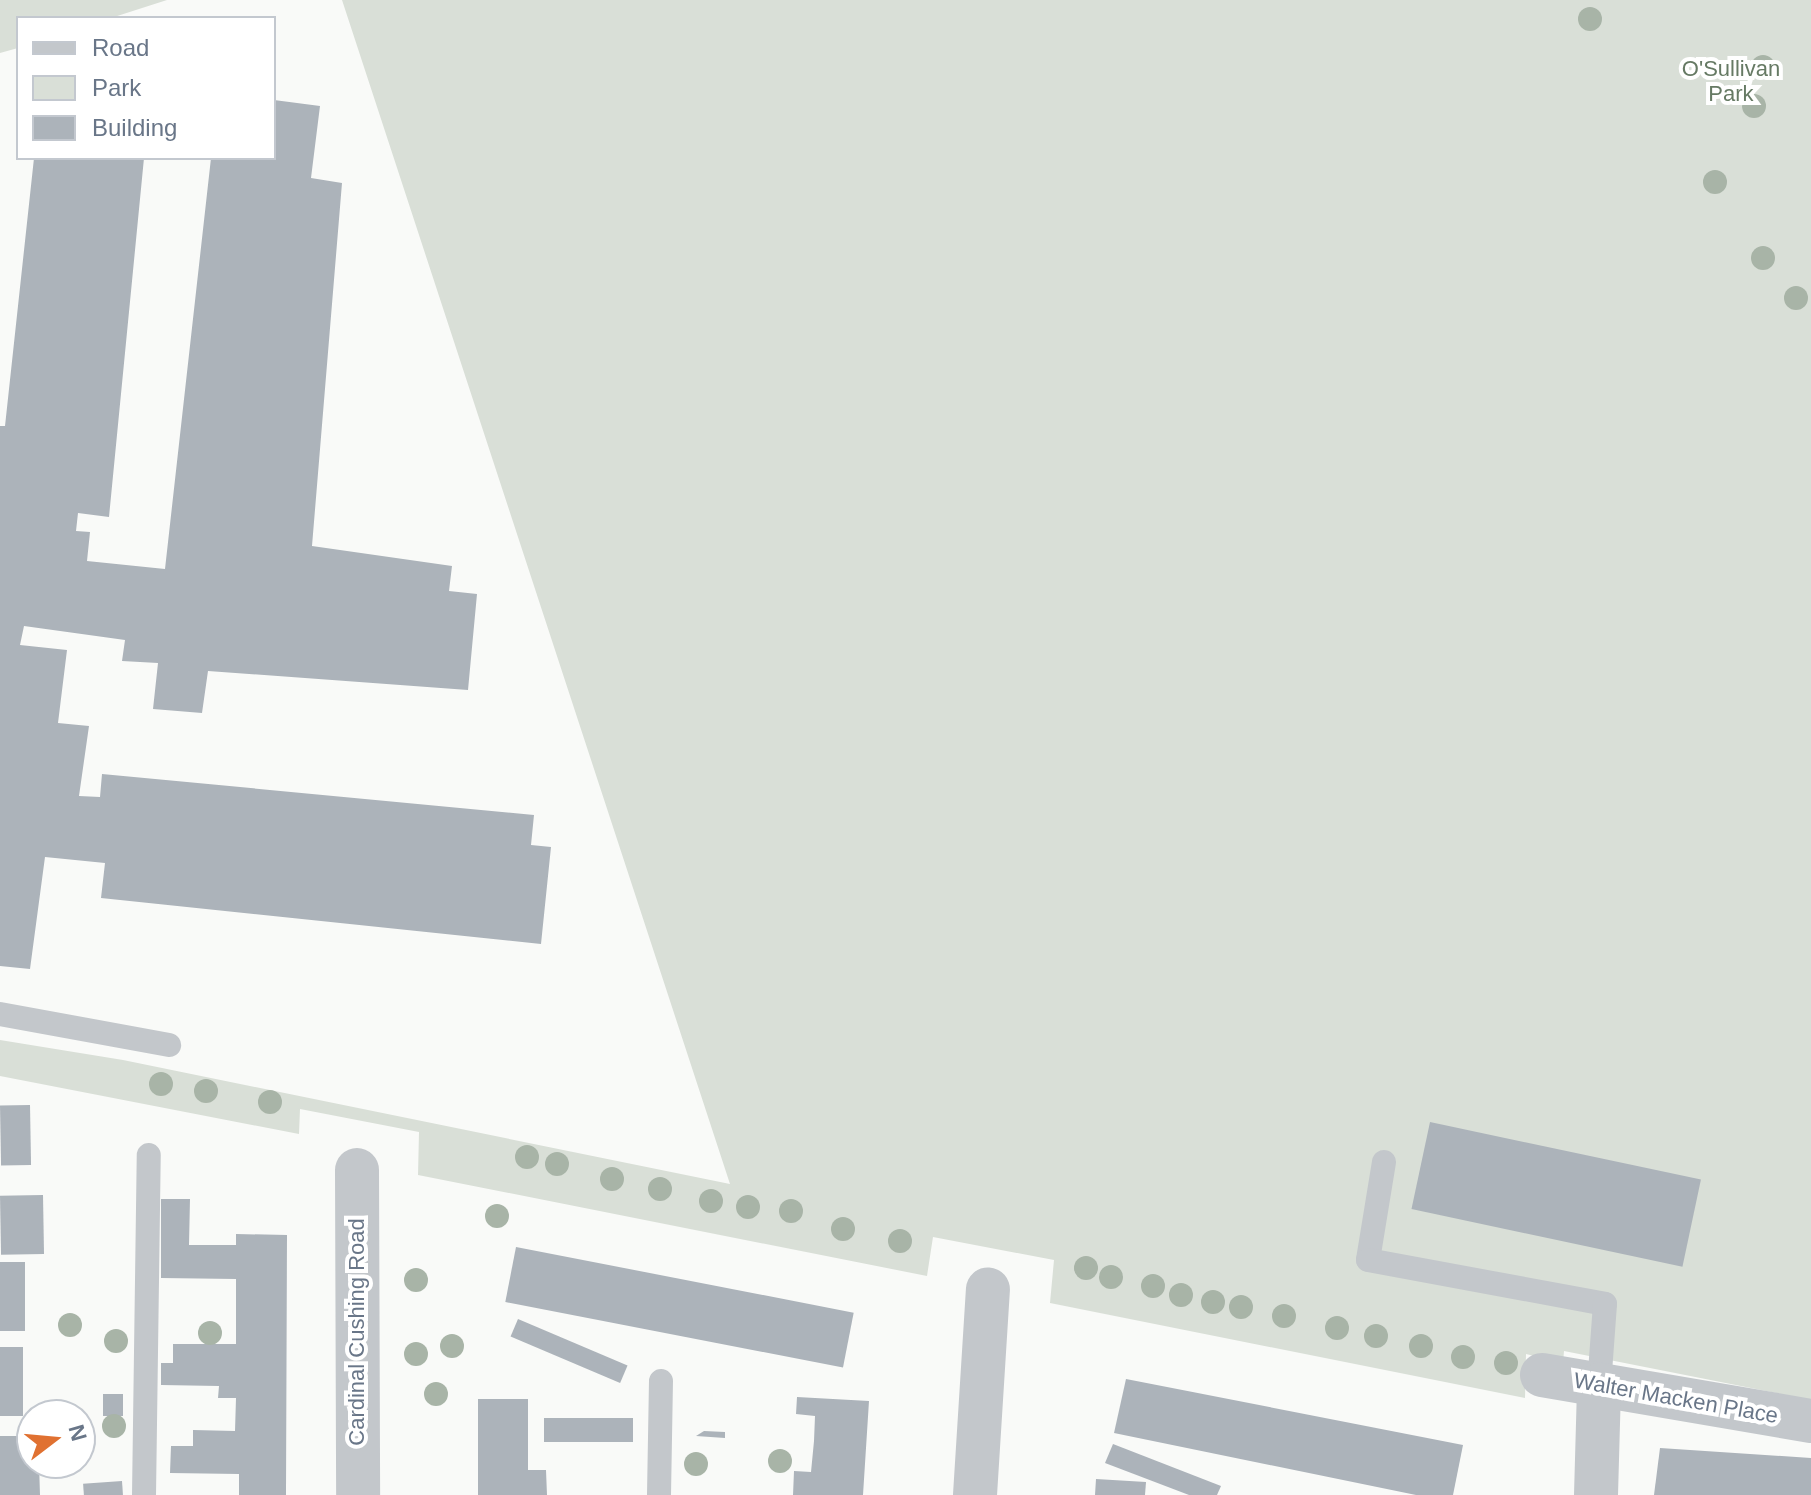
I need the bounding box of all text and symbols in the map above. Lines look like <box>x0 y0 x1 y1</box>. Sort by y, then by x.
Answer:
legend <box>16 16 276 160</box>
text: Road <box>92 34 149 61</box>
park label: O'Sullivan Park <box>1682 55 1780 106</box>
text: Park <box>92 74 141 101</box>
text: Building <box>92 114 177 141</box>
street label: Cardinal Cushing Road <box>344 1218 370 1446</box>
street label: Walter Macken Place <box>1572 1367 1780 1429</box>
north arrow <box>16 1399 96 1479</box>
text: N <box>63 1422 92 1444</box>

